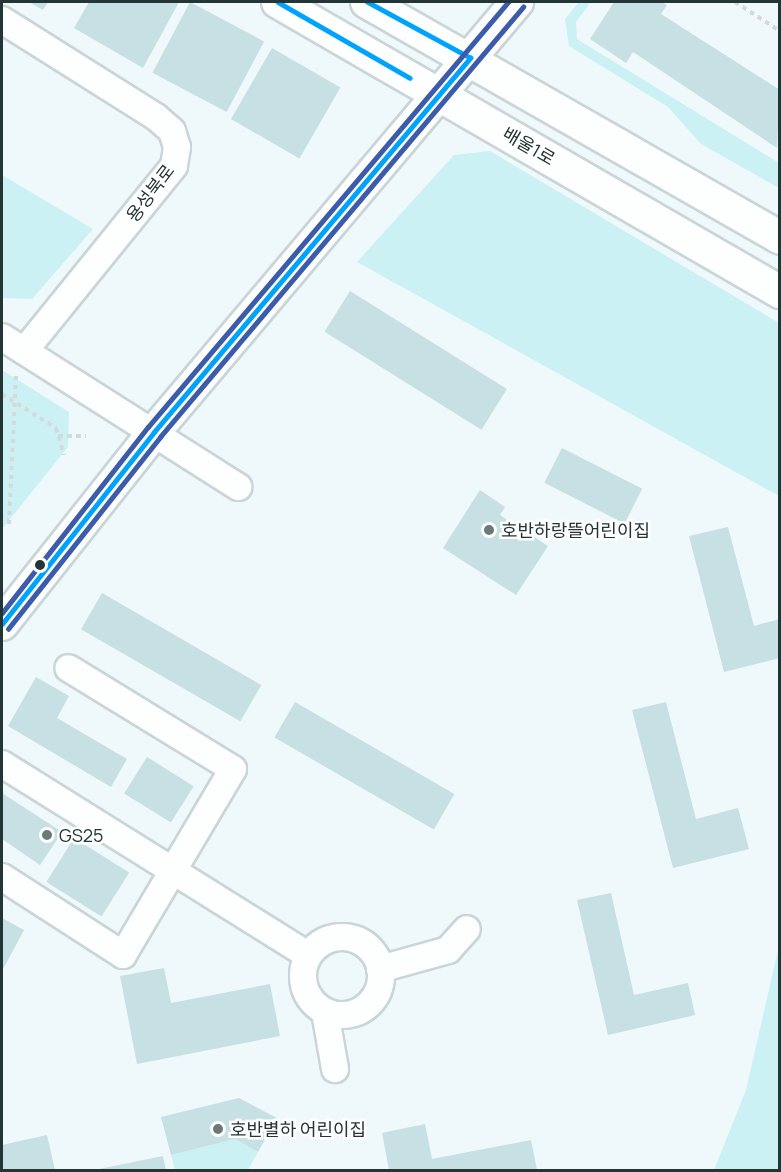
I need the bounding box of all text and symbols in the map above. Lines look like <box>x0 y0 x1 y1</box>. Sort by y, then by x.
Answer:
street label: 배울1로 <box>499 122 559 170</box>
street label: 용성북로 <box>121 160 179 226</box>
place label: 호반하랑뜰어린이집 <box>501 519 650 541</box>
marker: 호반하랑뜰어린이집 <box>482 523 496 537</box>
unlabelled marker <box>34 559 46 571</box>
place label: GS25 <box>59 824 103 846</box>
marker: GS25 <box>40 828 54 842</box>
place label: 호반별하 어린이집 <box>230 1118 366 1140</box>
marker: 호반별하 어린이집 <box>211 1122 225 1136</box>

